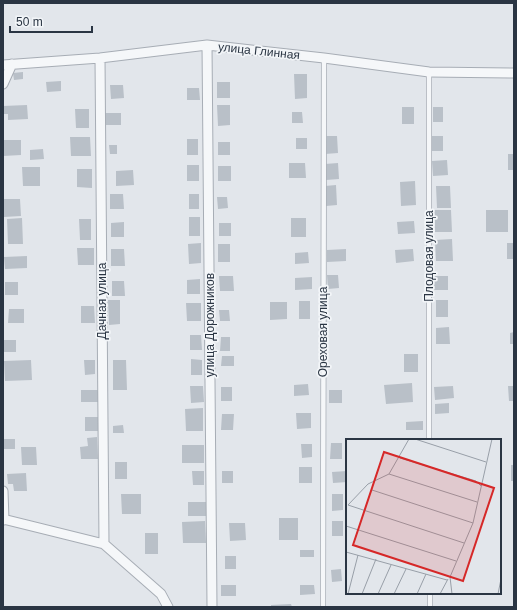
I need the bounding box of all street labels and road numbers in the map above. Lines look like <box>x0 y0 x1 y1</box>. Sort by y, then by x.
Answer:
street label: улица Глинная <box>217 40 301 62</box>
street label: Плодовая улица <box>422 210 436 302</box>
street label: Дачная улица <box>95 262 109 339</box>
street label: улица Дорожников <box>203 273 217 377</box>
street label: Ореховая улица <box>316 286 330 377</box>

